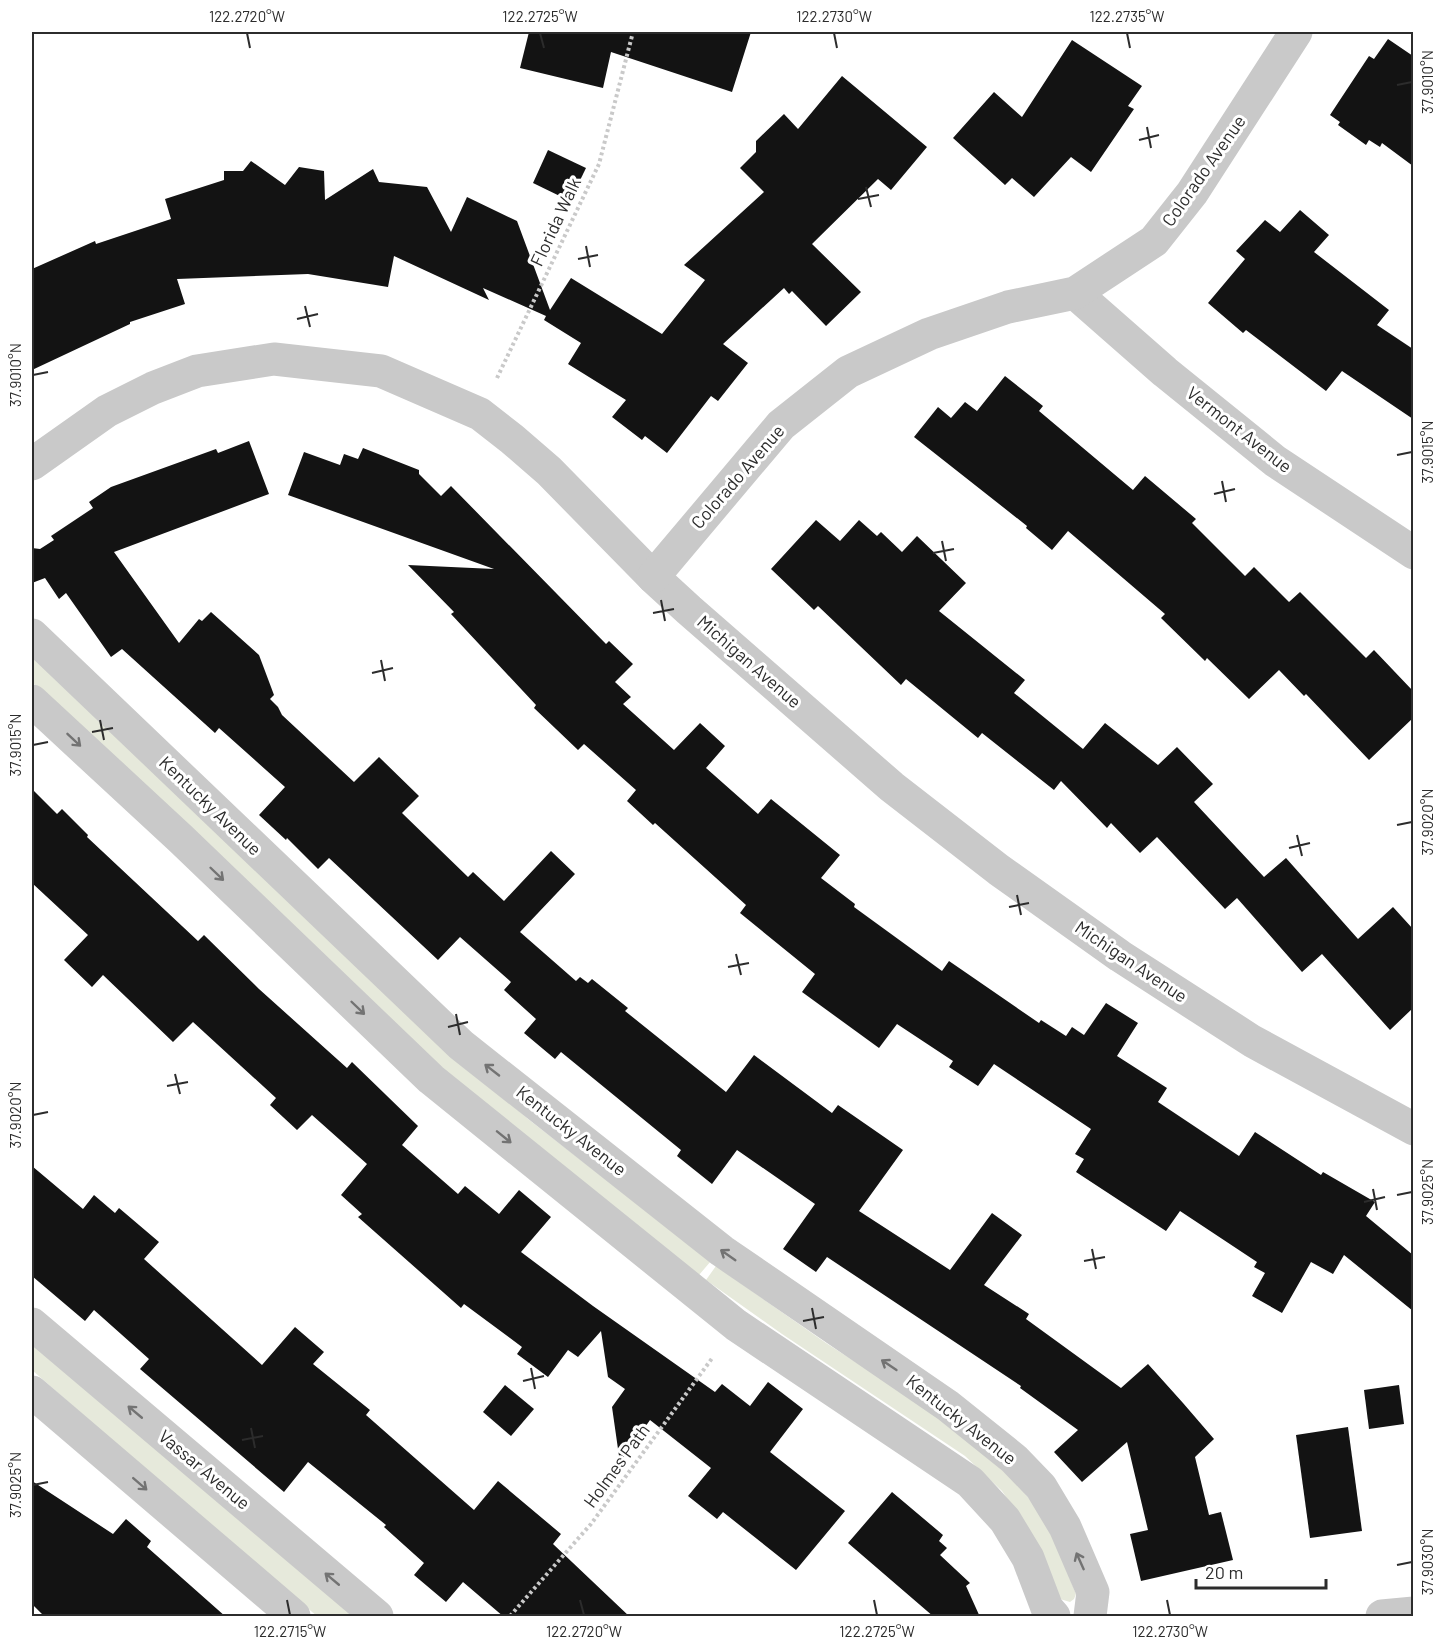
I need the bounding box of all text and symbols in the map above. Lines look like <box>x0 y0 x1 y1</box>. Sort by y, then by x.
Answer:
text: 122.2720°W <box>209 7 285 25</box>
text: 122.2725°W <box>502 7 578 25</box>
text: 122.2730°W <box>796 7 872 25</box>
text: 122.2735°W <box>1090 7 1164 25</box>
text: 37.9010°N <box>1418 50 1436 114</box>
street label: Colorado Avenue <box>1157 111 1250 230</box>
street label: Florida Walk <box>525 174 585 269</box>
text: 37.9010°N <box>6 343 24 407</box>
street label: Vermont Avenue <box>1183 381 1297 477</box>
street label: Colorado Avenue <box>686 420 788 533</box>
text: 37.9015°N <box>1418 420 1436 484</box>
street label: Michigan Avenue <box>693 610 806 712</box>
text: 37.9015°N <box>6 713 24 777</box>
one-way arrow <box>67 733 82 748</box>
street label: Kentucky Avenue <box>155 751 266 860</box>
text: 37.9020°N <box>1418 789 1436 855</box>
one-way arrow <box>209 866 224 881</box>
street label: Michigan Avenue <box>1071 916 1192 1007</box>
one-way arrow <box>350 1001 365 1016</box>
one-way arrow <box>485 1063 501 1076</box>
street label: Kentucky Avenue <box>512 1080 631 1180</box>
text: 37.9020°N <box>6 1082 24 1148</box>
one-way arrow <box>495 1131 511 1144</box>
text: 37.9025°N <box>1418 1159 1436 1225</box>
one-way arrow <box>721 1249 737 1261</box>
one-way arrow <box>881 1359 898 1371</box>
street label: Kentucky Avenue <box>902 1369 1021 1469</box>
one-way arrow <box>127 1405 143 1418</box>
street label: Holmes Path <box>578 1419 654 1512</box>
street label: Vassar Avenue <box>154 1425 255 1514</box>
text: 37.9025°N <box>6 1452 24 1518</box>
one-way arrow <box>132 1477 147 1491</box>
text: 37.9030°N <box>1418 1529 1436 1595</box>
one-way arrow <box>1074 1552 1085 1571</box>
scale bar <box>1196 1552 1326 1590</box>
text: 20 m <box>1205 1561 1243 1583</box>
one-way arrow <box>324 1572 340 1585</box>
text: 122.2715°W <box>254 1622 326 1640</box>
text: 122.2720°W <box>546 1622 622 1640</box>
text: 122.2725°W <box>839 1622 915 1640</box>
text: 122.2730°W <box>1132 1622 1208 1640</box>

